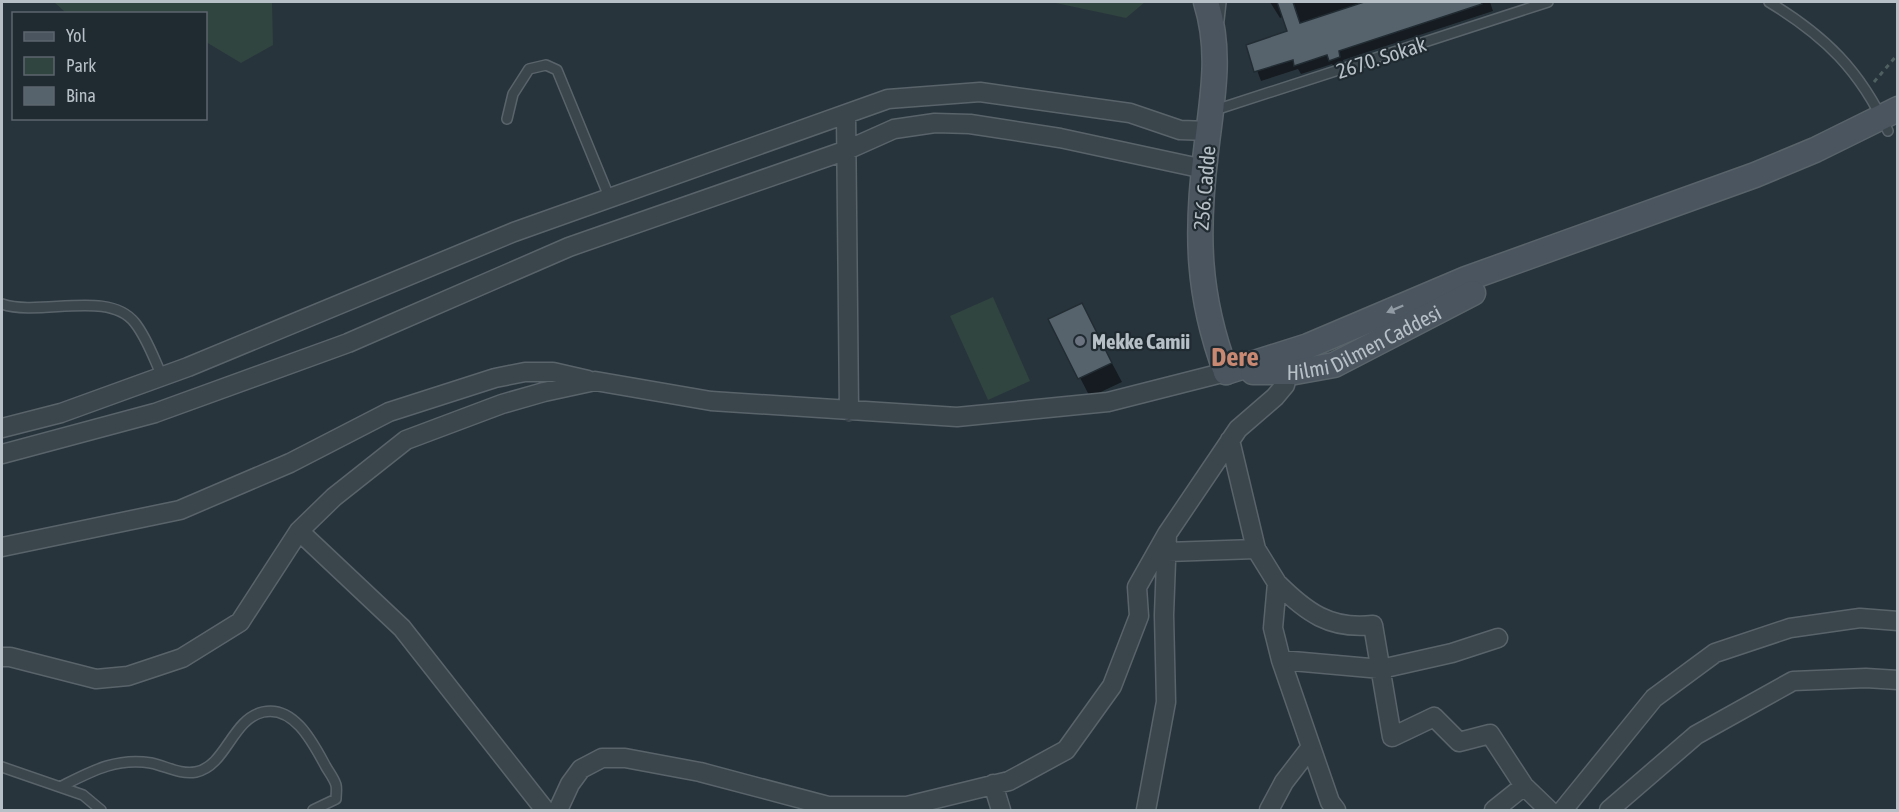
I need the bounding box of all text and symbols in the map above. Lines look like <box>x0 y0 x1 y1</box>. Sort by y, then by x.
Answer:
legend <box>12 12 207 120</box>
text: Yol <box>66 25 86 46</box>
street label: 2670. Sokak <box>1333 31 1429 83</box>
text: Park <box>66 55 96 76</box>
text: Bina <box>66 85 96 106</box>
street label: 256. Cadde <box>1188 145 1220 231</box>
street label: Hilmi Dilmen Caddesi <box>1287 300 1445 384</box>
one-way arrow <box>1386 305 1404 314</box>
place label: Mekke Camii <box>1092 329 1190 353</box>
marker: Mekke Camii <box>1073 334 1087 348</box>
district label: Dere <box>1211 341 1259 372</box>

